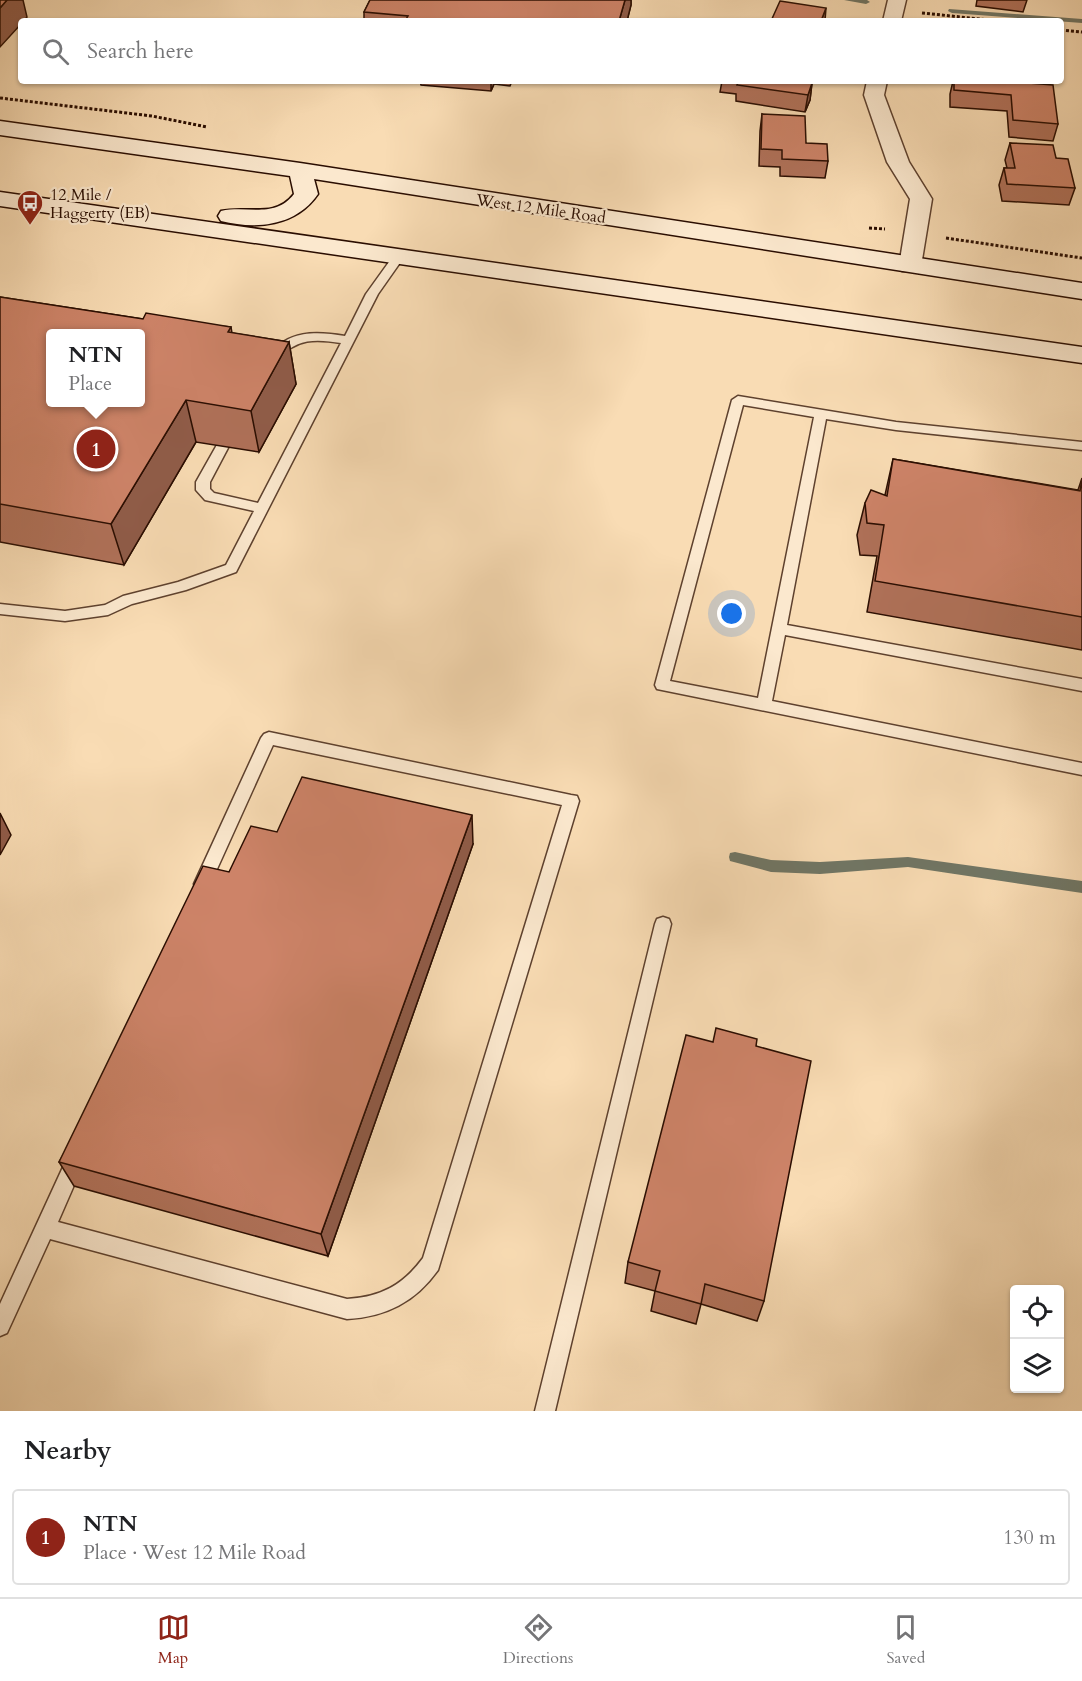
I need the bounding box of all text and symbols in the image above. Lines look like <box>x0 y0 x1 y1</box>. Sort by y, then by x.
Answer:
search box <box>18 18 1064 84</box>
icon: search <box>39 35 72 68</box>
text: Search here <box>87 36 194 66</box>
place label: 12 Mile / Haggerty (EB) <box>50 184 150 224</box>
bus stop icon: 12 Mile / Haggerty (EB) <box>15 188 45 226</box>
street label: West 12 Mile Road <box>474 189 608 229</box>
popup <box>46 329 145 407</box>
text: NTN <box>68 340 123 370</box>
text: Place <box>68 370 112 397</box>
pin: 1 <box>76 426 116 472</box>
your location <box>717 599 746 628</box>
map controls <box>1010 1285 1064 1393</box>
button: locate <box>1010 1285 1064 1339</box>
button: layers <box>1010 1339 1064 1393</box>
text: Nearby <box>24 1433 112 1468</box>
text: NTN <box>83 1509 137 1539</box>
text: 1 <box>40 1524 51 1551</box>
text: 130 m <box>1003 1524 1056 1551</box>
text: Place · West 12 Mile Road <box>83 1539 306 1566</box>
tab: Map <box>157 1611 190 1669</box>
tab: Directions <box>503 1611 573 1669</box>
tab: Saved <box>887 1611 925 1669</box>

